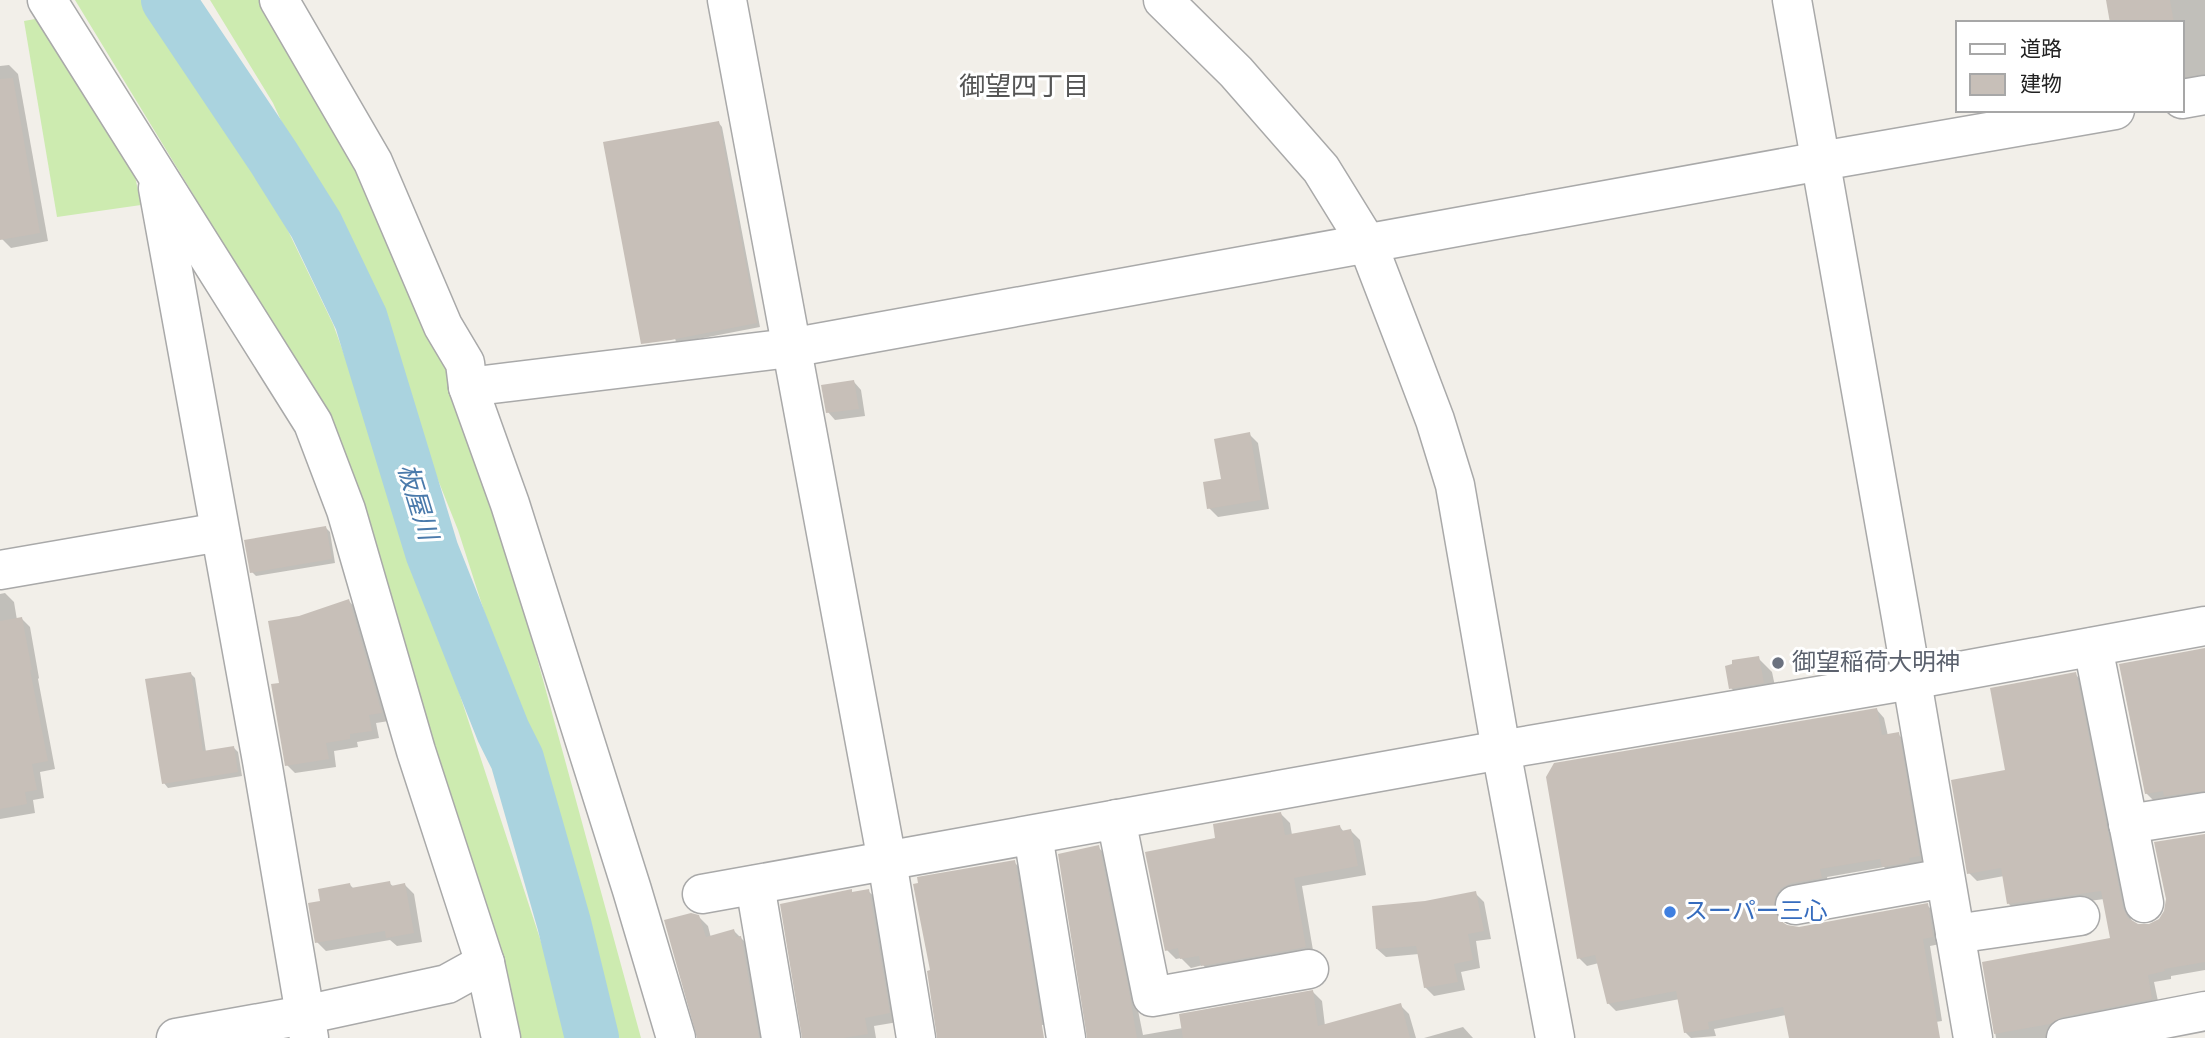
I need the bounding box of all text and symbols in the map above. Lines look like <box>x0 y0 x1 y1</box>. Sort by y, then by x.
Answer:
legend <box>1956 21 2184 112</box>
text: 道路 <box>2020 38 2062 60</box>
district label: 御望四丁目 <box>959 73 1089 100</box>
text: 建物 <box>2020 73 2062 95</box>
water label: 板屋川 <box>393 461 443 546</box>
place label: 御望稲荷大明神 <box>1792 649 1960 675</box>
marker: 御望稲荷大明神 <box>1770 655 1786 671</box>
place label: スーパー三心 <box>1684 899 1828 924</box>
marker: スーパー三心 <box>1662 904 1678 920</box>

